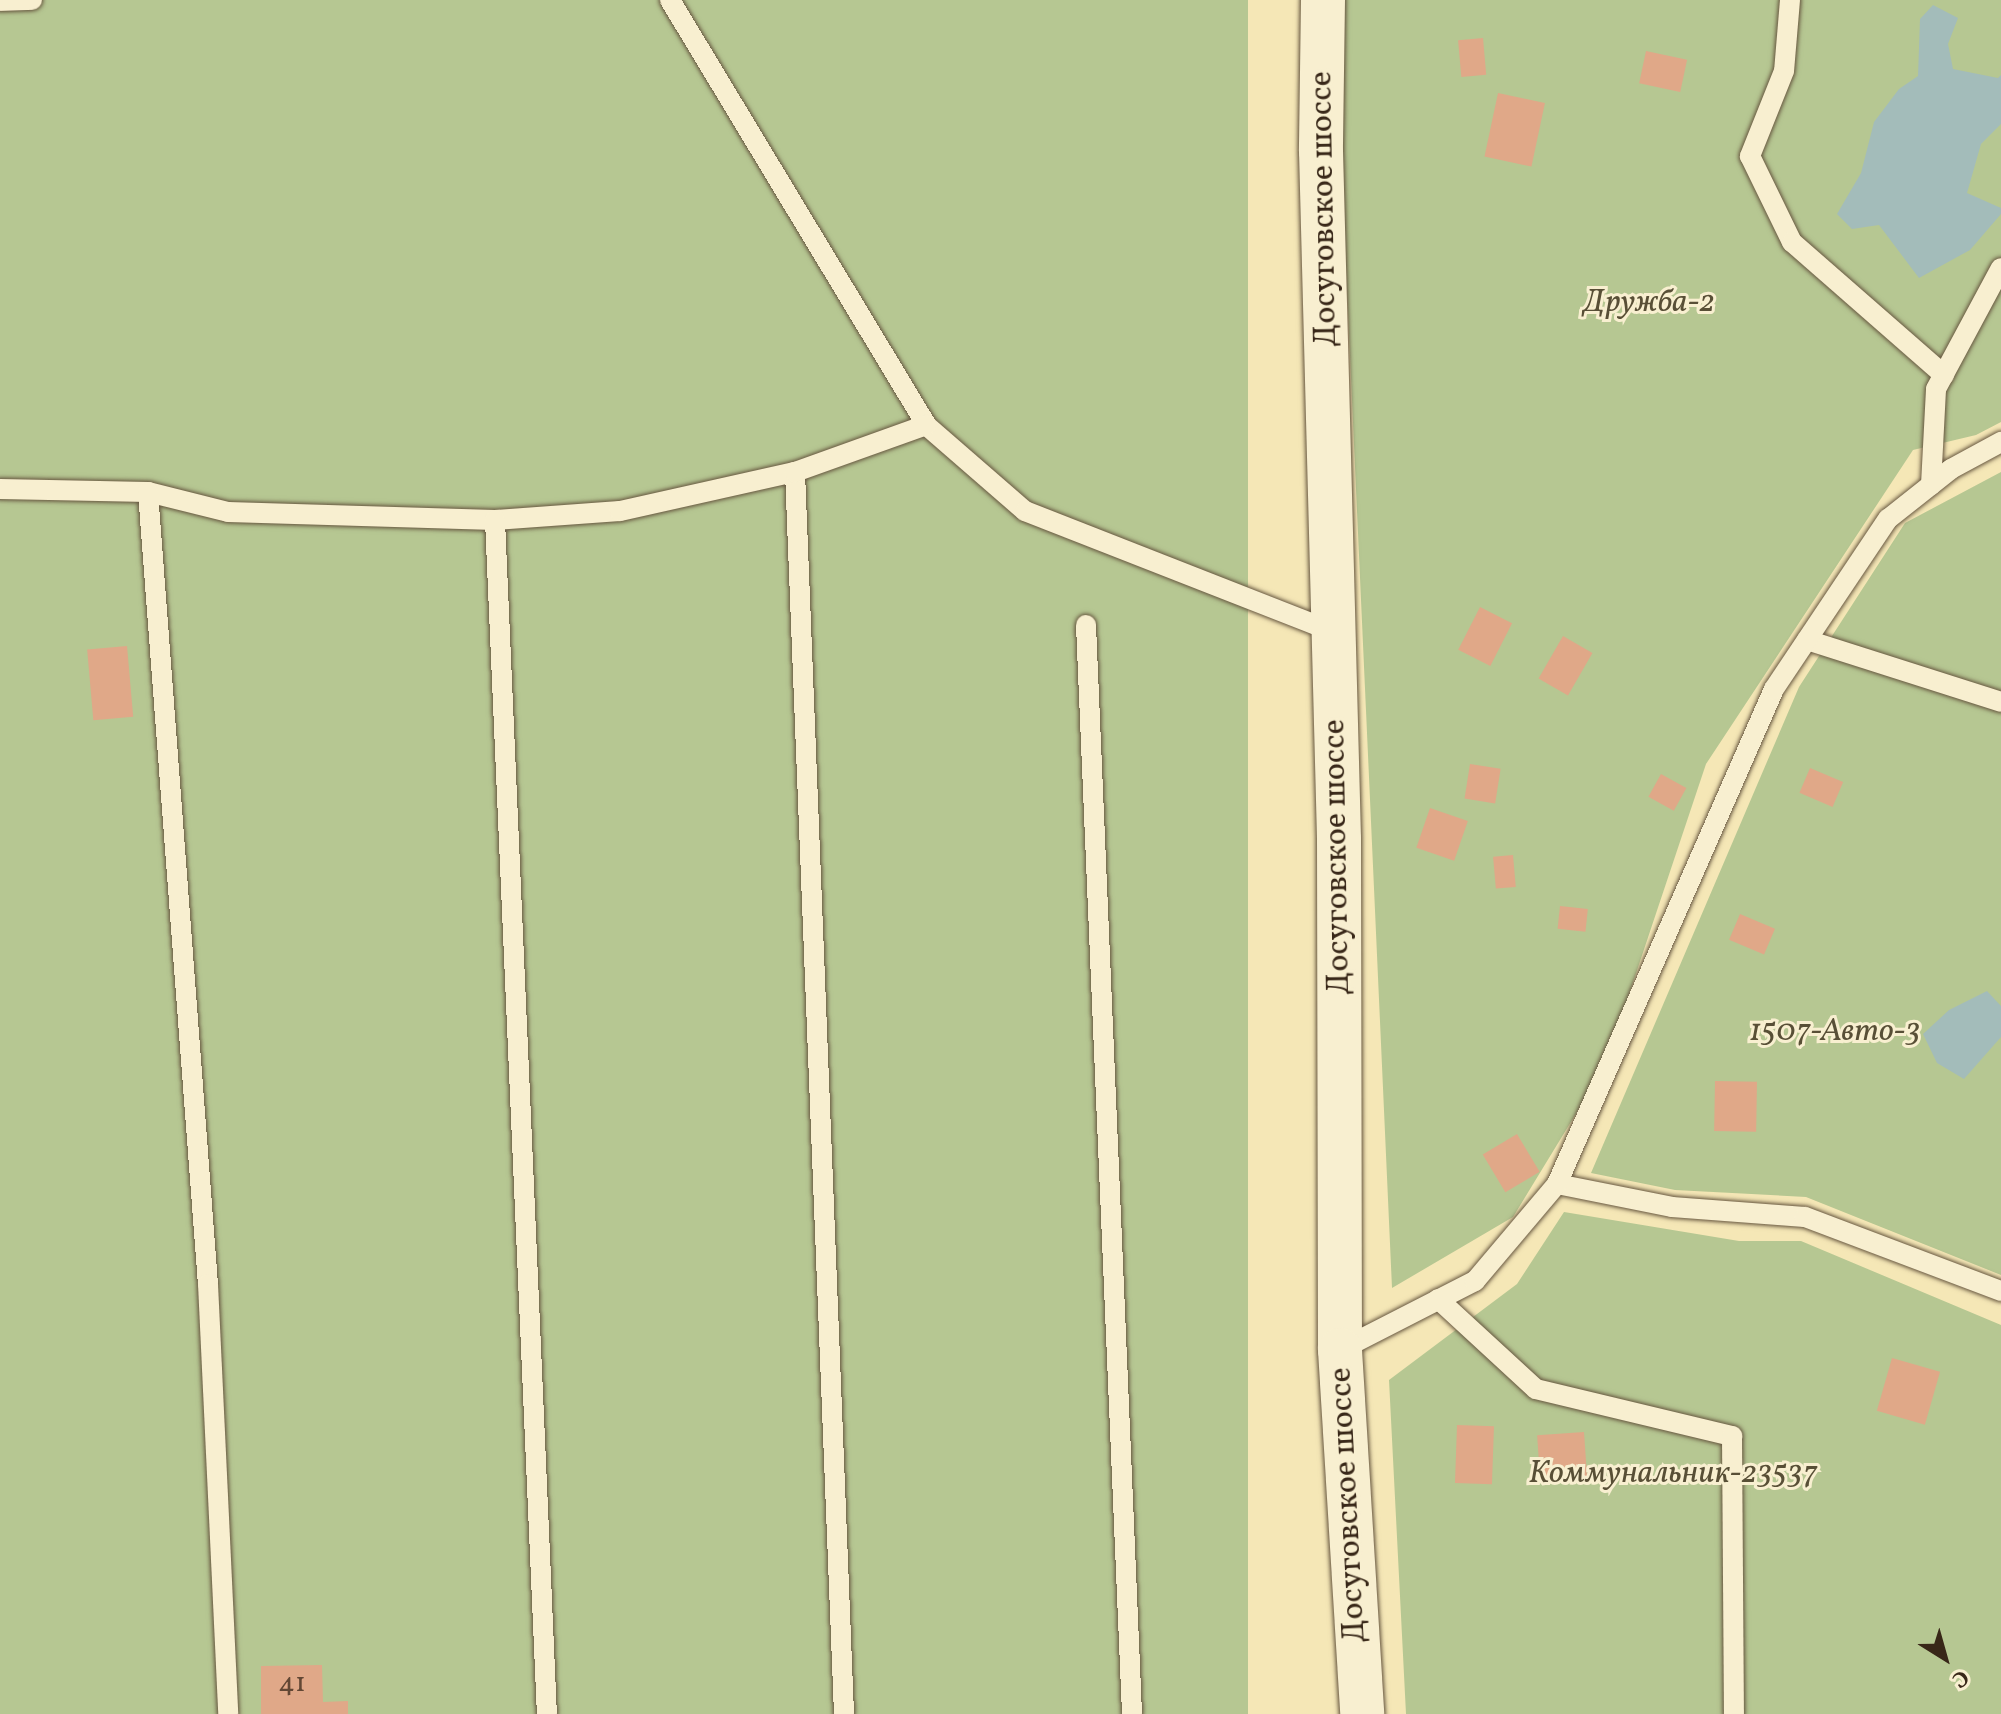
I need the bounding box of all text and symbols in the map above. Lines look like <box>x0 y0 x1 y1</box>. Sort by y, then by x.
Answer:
street label: Досуговское шоссе <box>1303 71 1347 347</box>
park label: Дружба-2 <box>1583 284 1715 322</box>
street label: Досуговское шоссе <box>1316 719 1360 995</box>
park label: 1507-Авто-3 <box>1749 1013 1921 1051</box>
street label: Досуговское шоссе <box>1323 1366 1375 1644</box>
park label: Коммунальник-23537 <box>1529 1455 1817 1493</box>
north arrow <box>1905 1618 1985 1698</box>
text: С <box>1945 1661 1975 1694</box>
house number: 41 <box>278 1667 306 1701</box>

